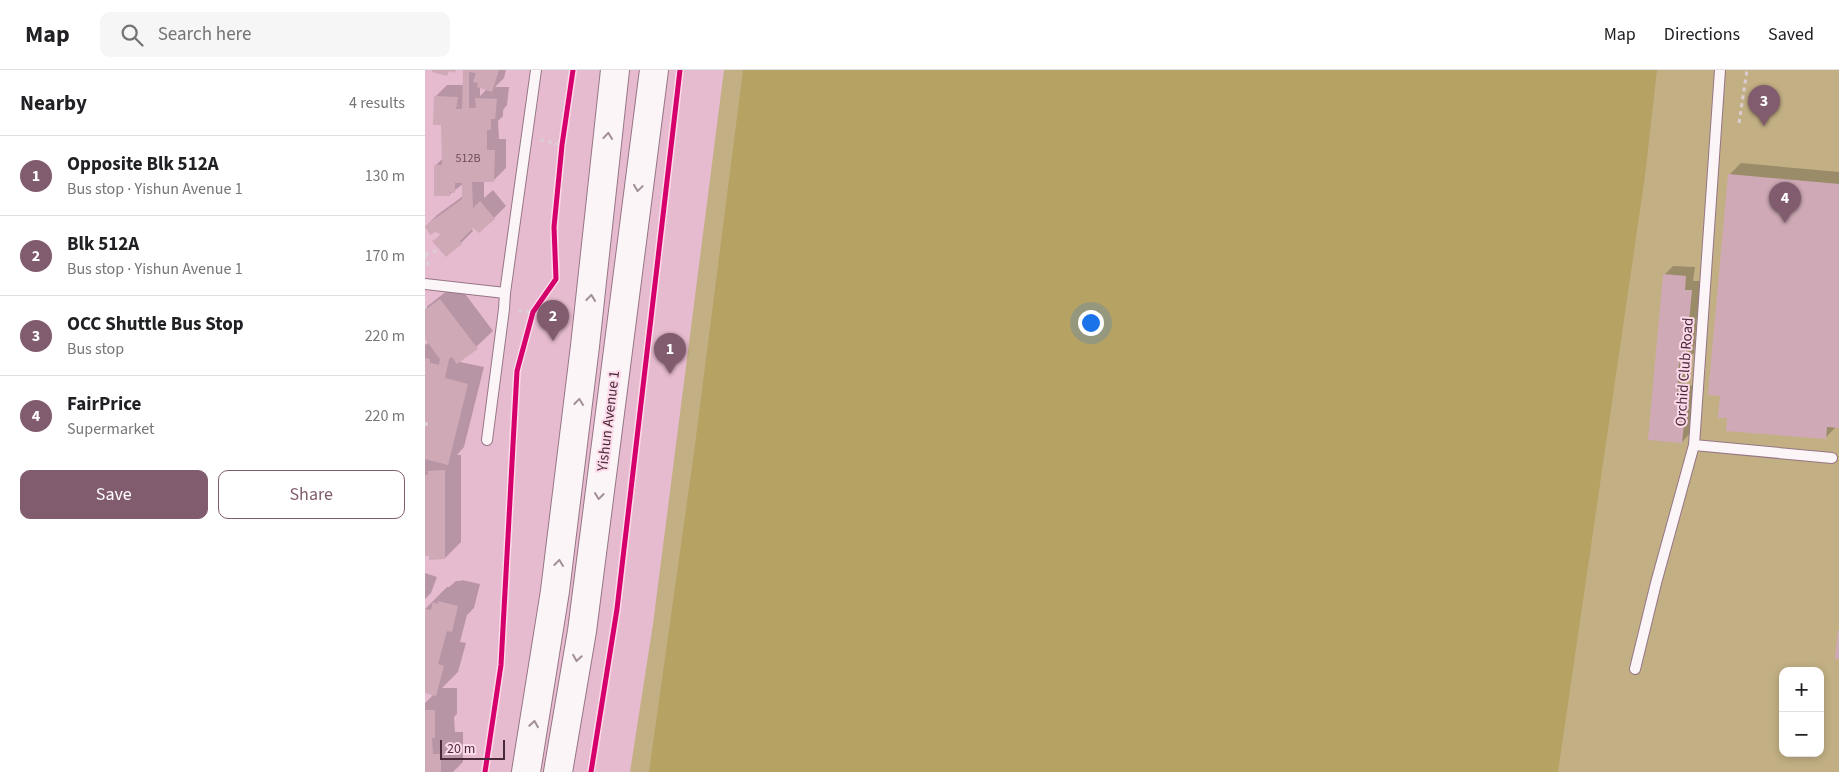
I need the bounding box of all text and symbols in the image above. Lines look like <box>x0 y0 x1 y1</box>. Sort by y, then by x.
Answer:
search box <box>100 12 450 57</box>
text: Map <box>25 17 70 52</box>
icon: search <box>118 21 146 49</box>
text: Search here <box>158 21 251 48</box>
text: Map <box>1604 22 1636 47</box>
text: Directions <box>1664 22 1740 47</box>
text: Saved <box>1768 22 1814 47</box>
pin: 3 <box>1748 85 1780 126</box>
text: Nearby <box>20 88 87 118</box>
text: 4 results <box>349 92 405 114</box>
one-way arrow <box>602 132 613 140</box>
house number: 512B <box>456 150 480 167</box>
text: Opposite Blk 512A <box>67 151 219 178</box>
text: 1 <box>32 165 40 187</box>
text: 130 m <box>365 165 405 187</box>
text: Bus stop · Yishun Avenue 1 <box>67 178 243 200</box>
pin: 4 <box>1769 182 1801 223</box>
one-way arrow <box>633 184 644 192</box>
text: Blk 512A <box>67 231 139 258</box>
text: 2 <box>32 245 40 267</box>
text: 170 m <box>365 245 405 267</box>
text: Bus stop · Yishun Avenue 1 <box>67 258 243 280</box>
one-way arrow <box>585 293 596 301</box>
pin: 2 <box>537 300 569 341</box>
your location <box>1078 310 1104 336</box>
text: OCC Shuttle Bus Stop <box>67 311 244 338</box>
street label: Orchid Club Road <box>1670 317 1699 427</box>
text: 3 <box>32 325 40 347</box>
text: 220 m <box>365 325 405 347</box>
pin: 1 <box>654 333 686 374</box>
text: Bus stop <box>67 338 124 360</box>
street label: Yishun Avenue 1 <box>592 369 625 474</box>
text: FairPrice <box>67 391 141 418</box>
one-way arrow <box>573 398 583 406</box>
text: 4 <box>32 405 40 427</box>
text: 220 m <box>365 405 405 427</box>
text: Supermarket <box>67 418 154 440</box>
button: Save <box>20 470 208 519</box>
button: Share <box>218 470 405 519</box>
one-way arrow <box>594 493 605 501</box>
one-way arrow <box>553 559 564 567</box>
one-way arrow <box>573 653 583 662</box>
map controls <box>1779 667 1824 757</box>
button: + <box>1779 667 1824 712</box>
button: − <box>1779 712 1824 757</box>
one-way arrow <box>528 719 538 728</box>
scale bar <box>440 737 505 760</box>
text: 20 m <box>447 739 475 759</box>

